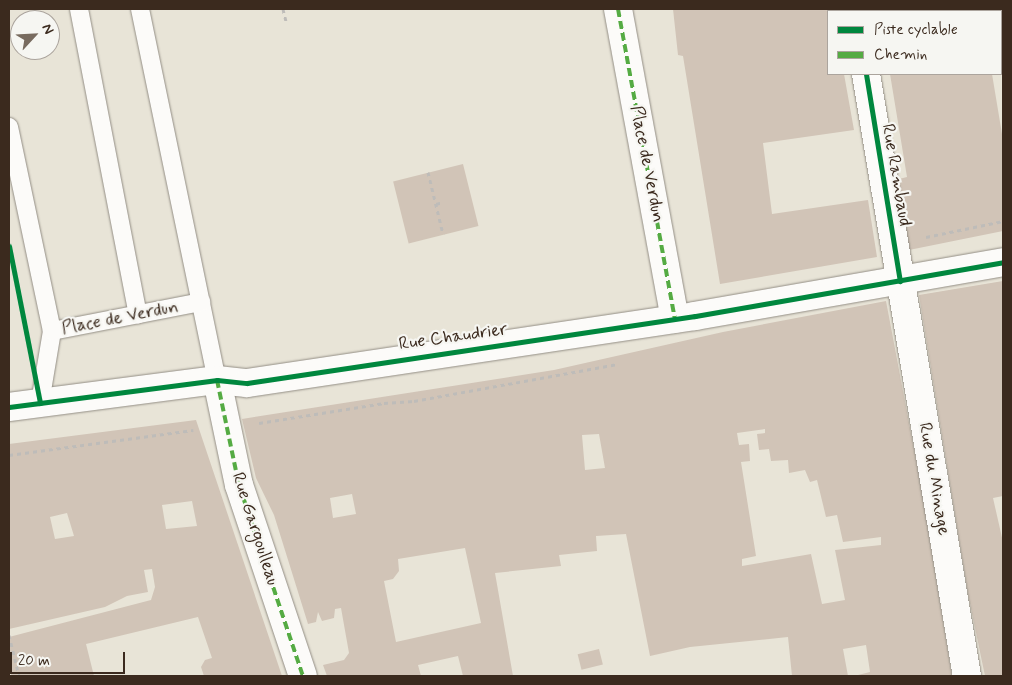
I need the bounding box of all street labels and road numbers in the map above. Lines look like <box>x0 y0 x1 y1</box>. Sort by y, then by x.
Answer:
street label: Place de Verdun <box>625 104 669 224</box>
street label: Rue Rambaud <box>876 121 916 229</box>
street label: Place de Verdun <box>60 296 180 340</box>
street label: Rue Chaudrier <box>399 319 507 355</box>
street label: Rue du Minage <box>914 424 954 534</box>
street label: Rue Gargoulleau <box>226 468 284 590</box>

